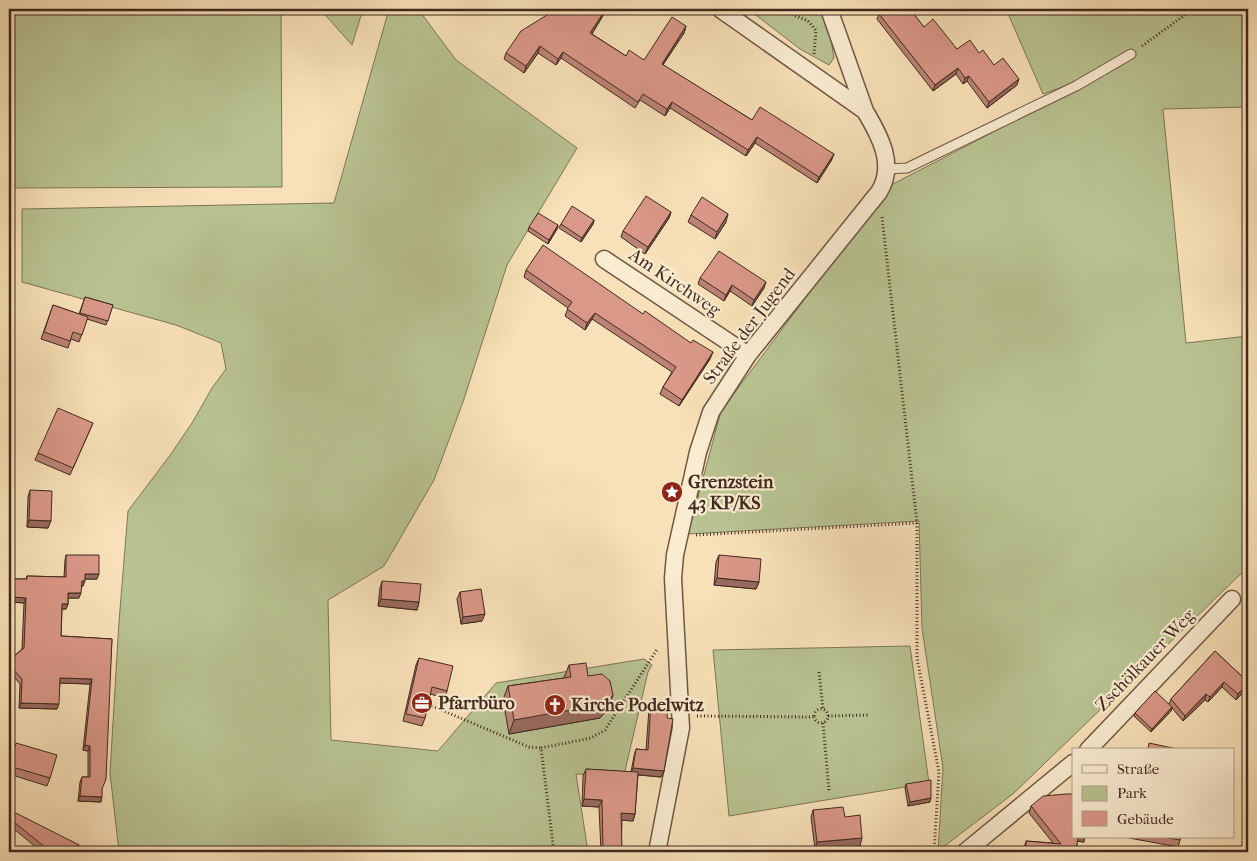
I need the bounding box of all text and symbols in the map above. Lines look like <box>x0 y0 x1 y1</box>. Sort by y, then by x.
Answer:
street label: Am Kirchweg <box>624 244 725 321</box>
street label: Straße der Jugend <box>699 264 800 388</box>
place label: Grenzstein 43 KP/KS <box>687 472 774 514</box>
place icon: Grenzstein 43 KP/KS <box>660 480 684 504</box>
street label: Zschölkauer Weg <box>1091 605 1200 716</box>
office icon: Pfarrbüro <box>410 691 434 715</box>
place label: Pfarrbüro <box>438 693 515 714</box>
church icon: Kirche Podelwitz <box>543 693 567 717</box>
place label: Kirche Podelwitz <box>571 695 704 716</box>
legend <box>1072 748 1234 838</box>
text: Straße <box>1117 760 1160 778</box>
text: Park <box>1117 784 1147 802</box>
text: Gebäude <box>1117 810 1174 828</box>

